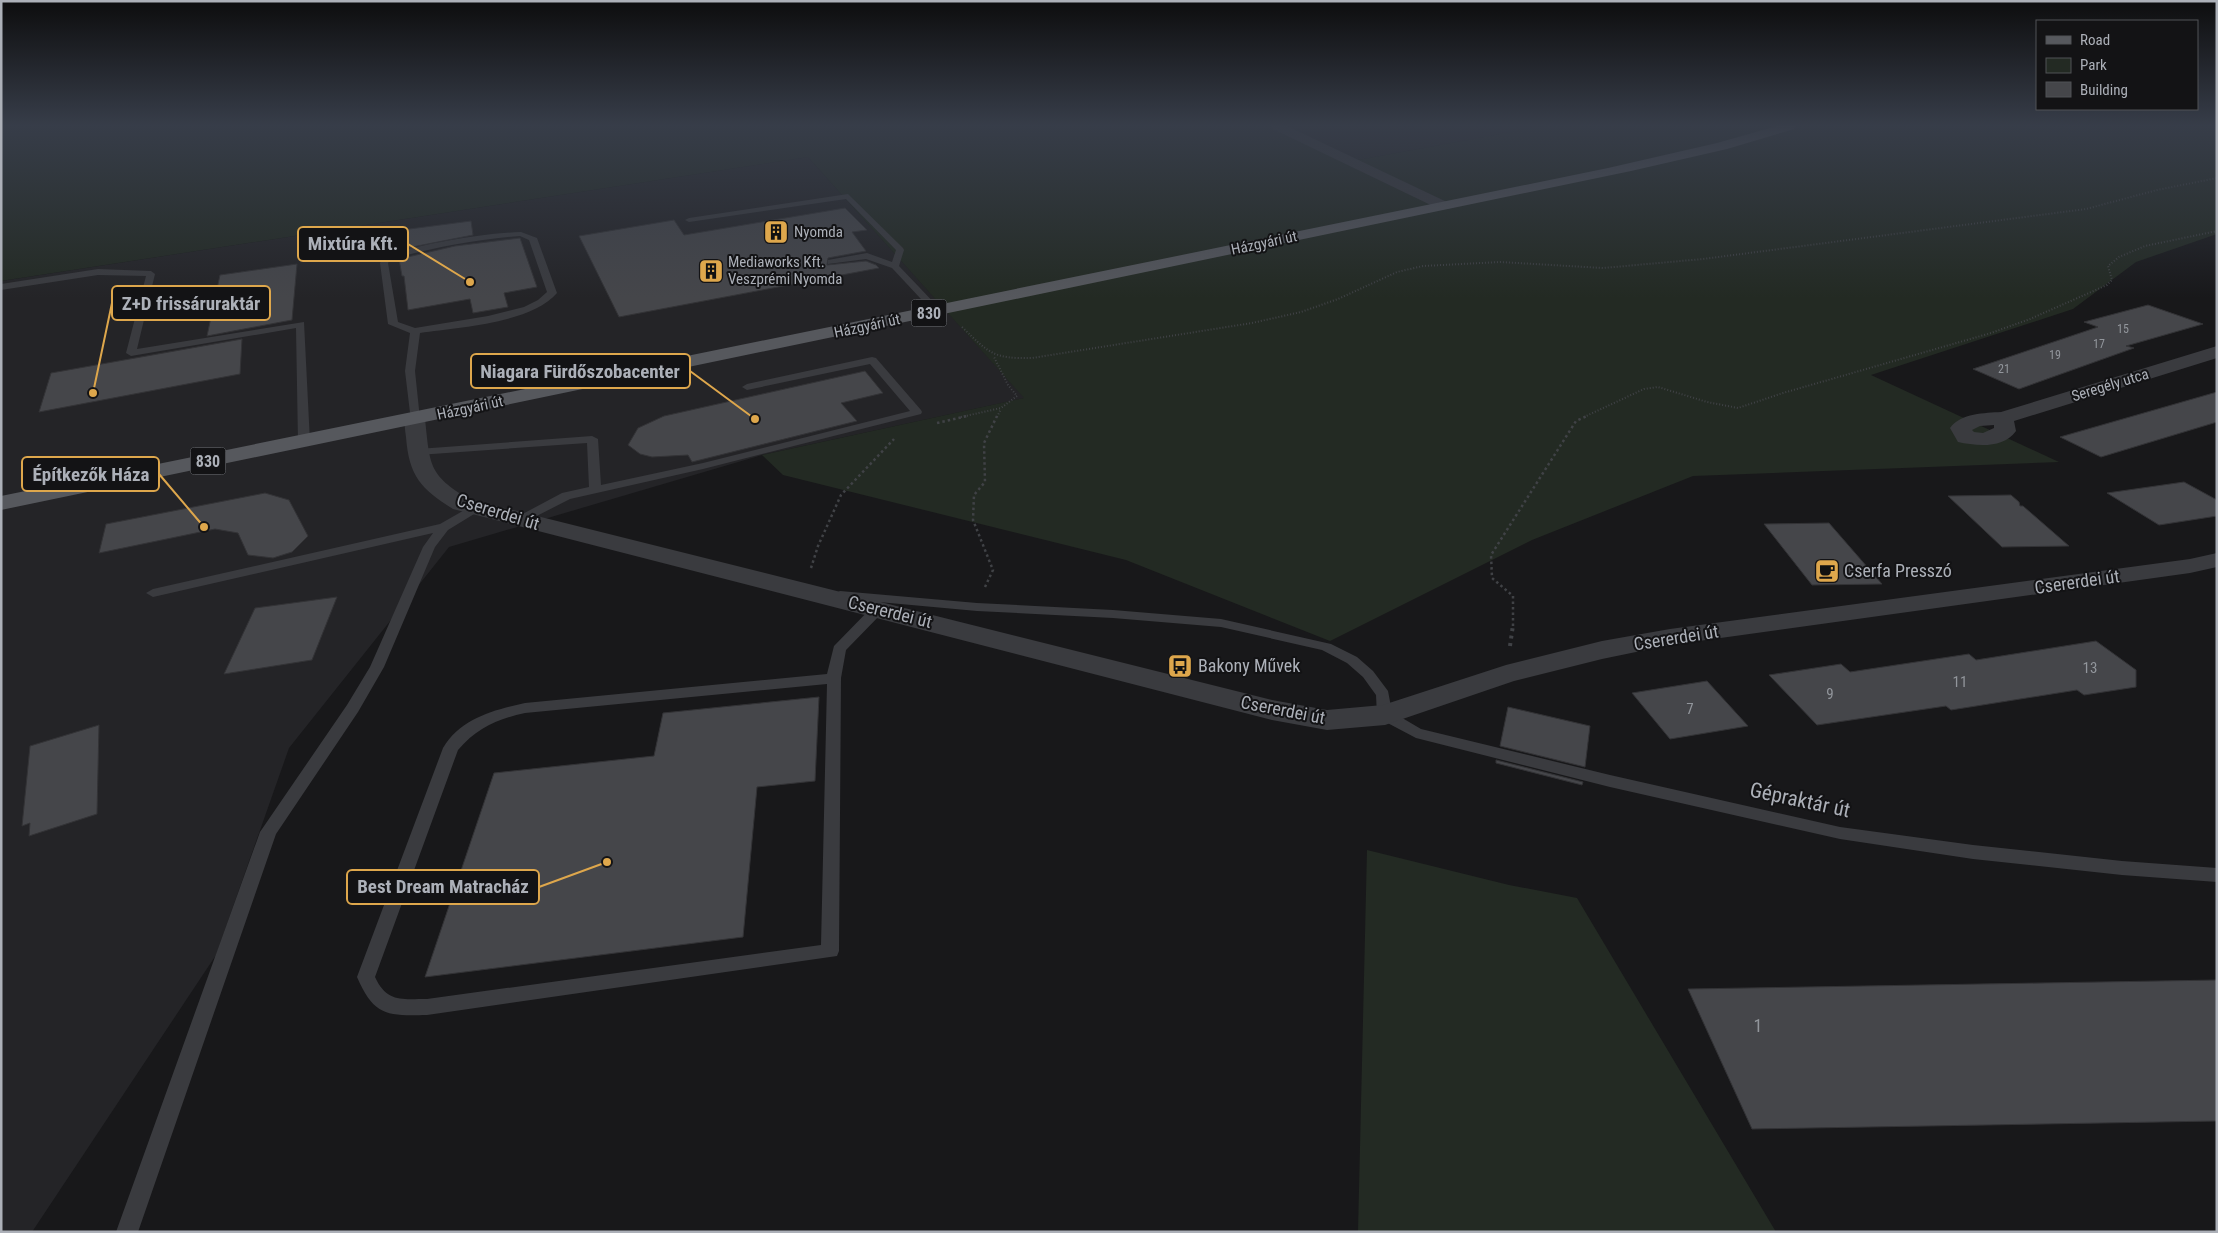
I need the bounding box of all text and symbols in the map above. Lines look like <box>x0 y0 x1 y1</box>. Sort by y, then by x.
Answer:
legend <box>2036 20 2198 110</box>
text: Road <box>2080 31 2110 49</box>
text: Park <box>2080 56 2107 74</box>
text: Building <box>2080 81 2128 99</box>
building icon: Nyomda <box>763 219 789 245</box>
place label: Nyomda <box>794 223 843 241</box>
callout: Mixtúra Kft. <box>298 227 408 261</box>
street label: Házgyári út <box>1229 227 1299 259</box>
text: Mixtúra Kft. <box>308 232 398 255</box>
place label: Mediaworks Kft. Veszprémi Nyomda <box>728 253 842 288</box>
building icon: Mediaworks Kft. Veszprémi Nyomda <box>698 258 724 284</box>
callout: Z+D frissáruraktár <box>112 286 270 320</box>
text: Z+D frissáruraktár <box>122 292 260 315</box>
road number: 830 <box>912 300 946 326</box>
street label: Házgyári út <box>832 310 902 342</box>
house number: 15 <box>2117 322 2129 336</box>
house number: 17 <box>2093 337 2105 351</box>
house number: 19 <box>2049 348 2061 362</box>
callout: Niagara Fürdőszobacenter <box>471 354 690 388</box>
text: Niagara Fürdőszobacenter <box>480 360 680 383</box>
house number: 21 <box>1998 362 2010 376</box>
street label: Seregély utca <box>2069 365 2151 405</box>
street label: Házgyári út <box>435 392 505 424</box>
road number: 830 <box>190 448 226 474</box>
callout: Építkezők Háza <box>22 457 159 491</box>
text: Építkezők Háza <box>32 463 150 486</box>
street label: Csererdei út <box>454 489 542 534</box>
cafe icon: Cserfa Presszó <box>1814 558 1840 584</box>
place label: Cserfa Presszó <box>1844 560 1952 581</box>
street label: Csererdei út <box>2033 565 2121 598</box>
street label: Csererdei út <box>846 591 934 632</box>
street label: Csererdei út <box>1632 620 1720 655</box>
bus stop icon: Bakony Művek <box>1167 653 1193 679</box>
place label: Bakony Művek <box>1198 655 1300 676</box>
house number: 13 <box>2083 659 2097 677</box>
house number: 11 <box>1953 673 1967 691</box>
house number: 9 <box>1826 685 1834 703</box>
street label: Csererdei út <box>1239 691 1327 728</box>
house number: 7 <box>1686 700 1694 718</box>
street label: Gépraktár út <box>1748 778 1852 822</box>
callout: Best Dream Matracház <box>347 870 539 904</box>
text: Best Dream Matracház <box>357 875 529 898</box>
house number: 1 <box>1754 1015 1762 1036</box>

